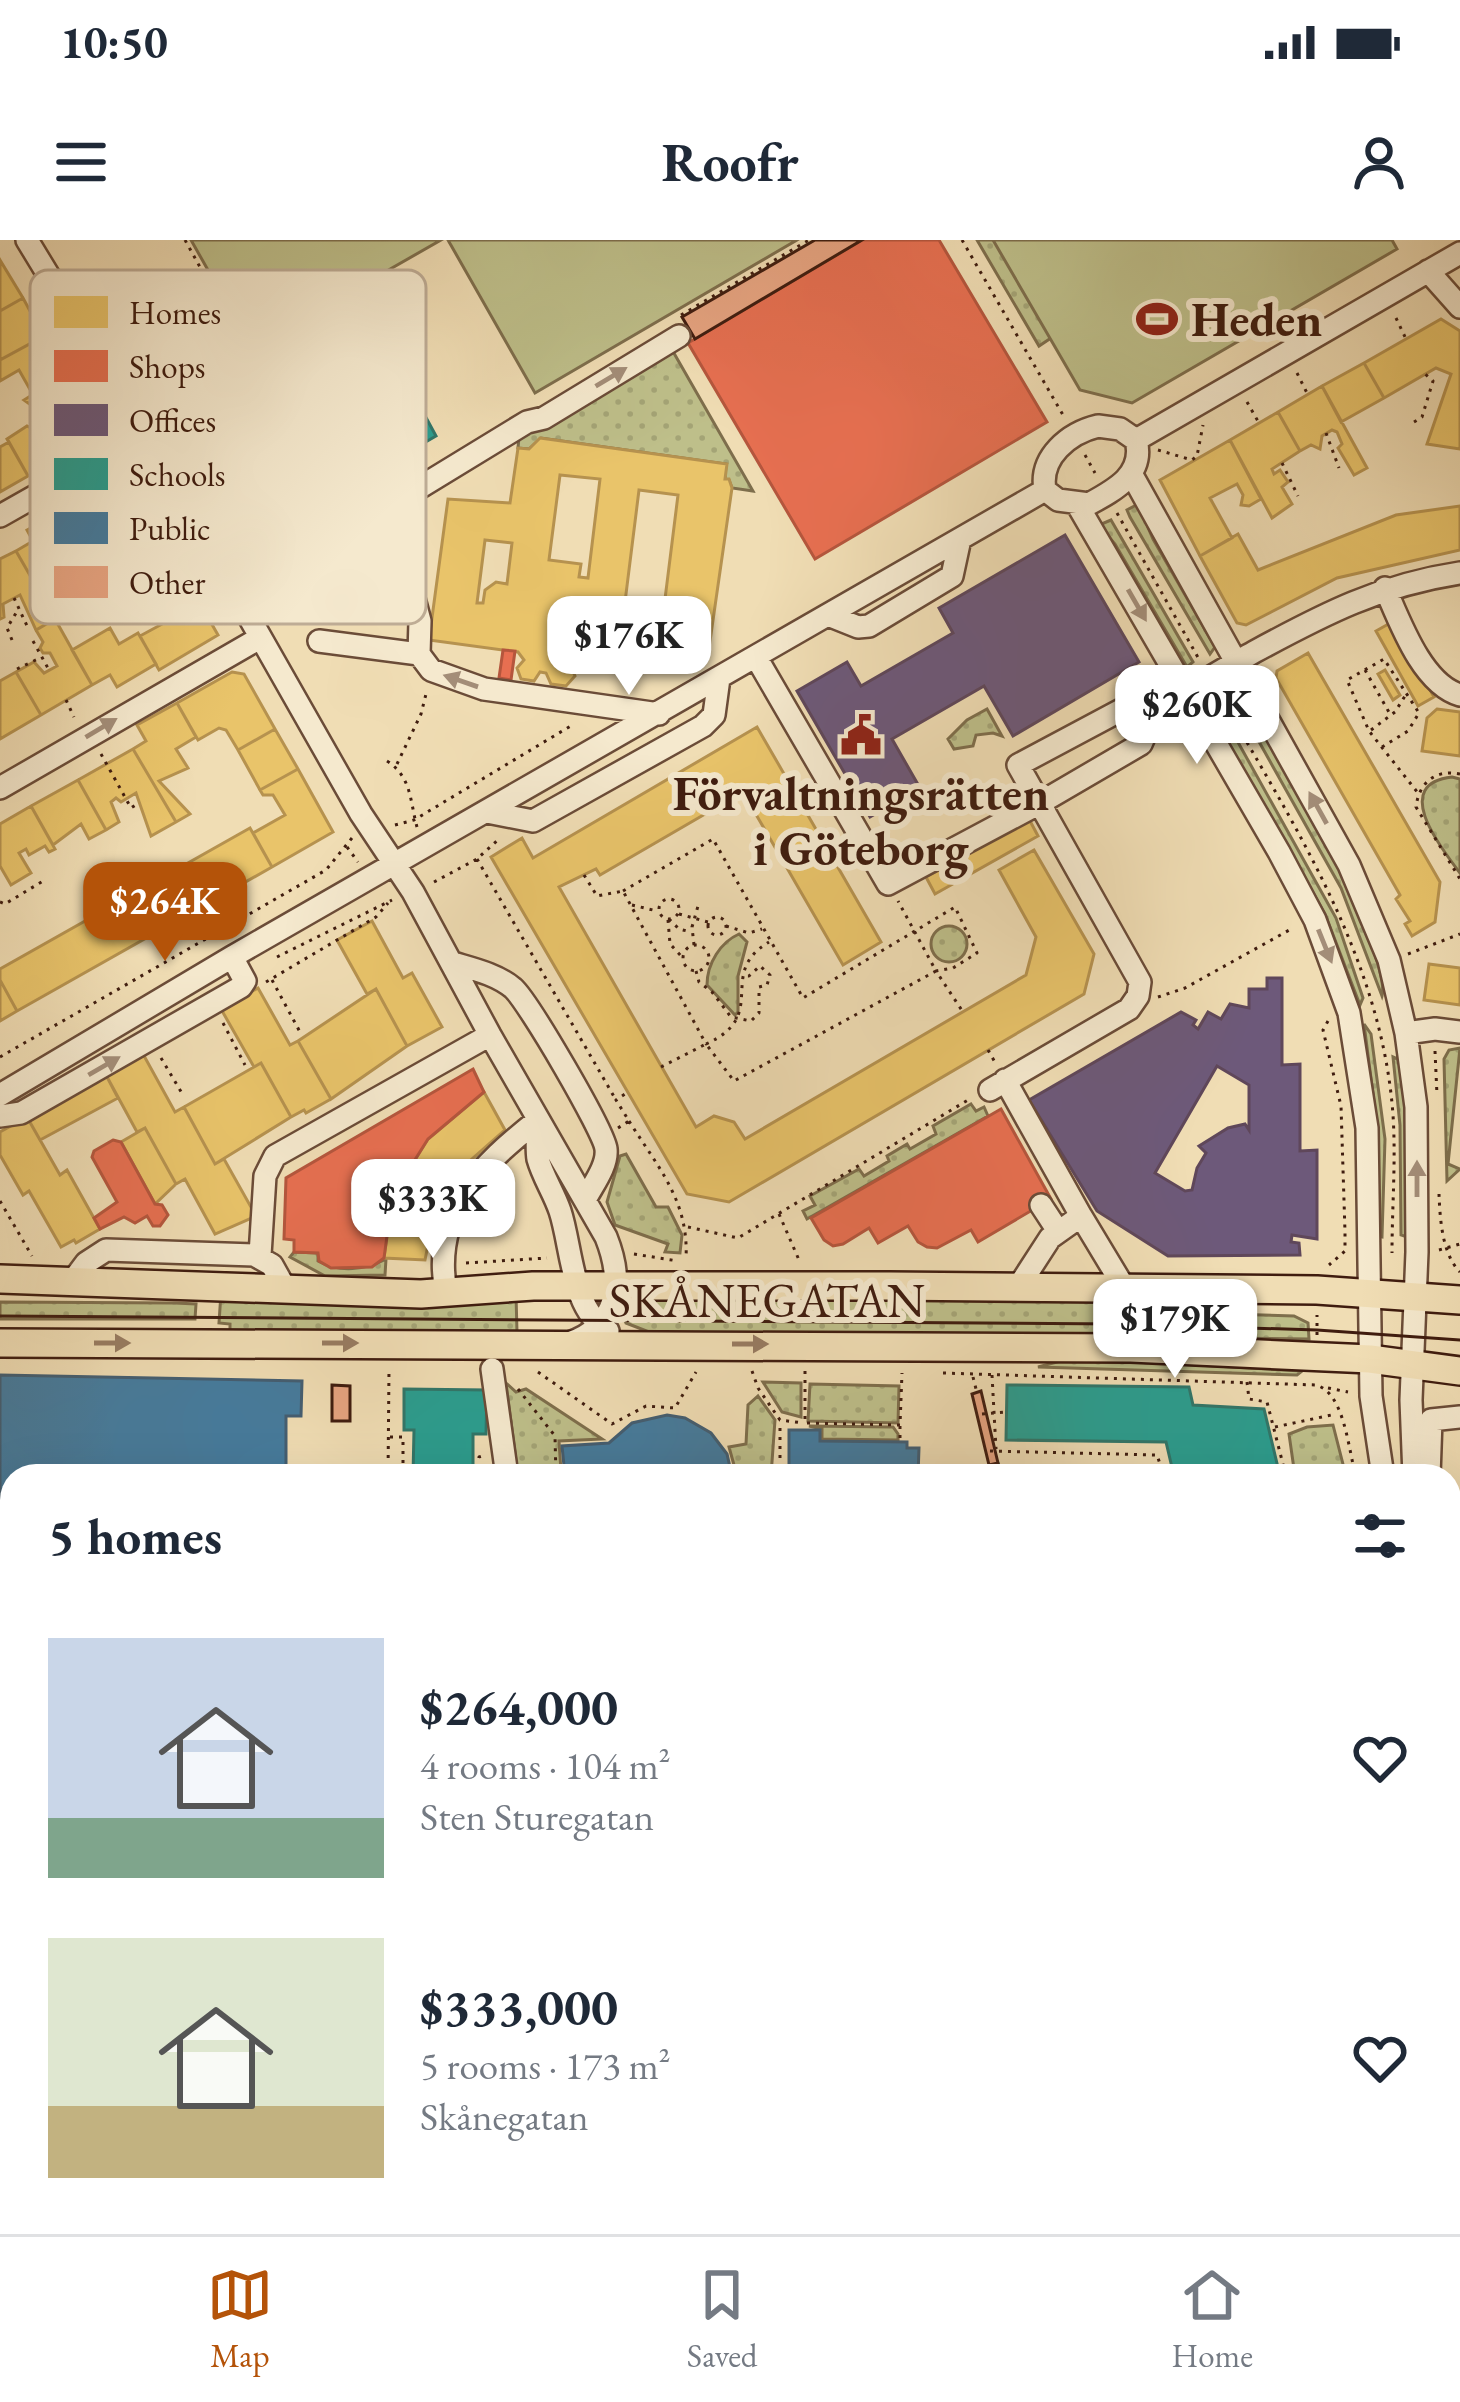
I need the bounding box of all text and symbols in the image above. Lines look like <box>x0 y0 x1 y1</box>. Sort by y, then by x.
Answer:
text: 10:50 <box>60 13 168 71</box>
text: Roofr <box>661 127 799 197</box>
icon: menu <box>48 129 114 195</box>
icon: person <box>1346 129 1412 195</box>
legend <box>30 270 426 624</box>
place label: Heden <box>1191 288 1322 350</box>
text: Homes <box>129 291 221 334</box>
sports icon: Heden <box>1134 296 1180 342</box>
text: Shops <box>129 345 205 388</box>
one-way arrow <box>594 367 628 388</box>
text: Offices <box>129 399 216 442</box>
text: Schools <box>129 453 226 496</box>
text: Public <box>129 507 211 550</box>
text: Other <box>129 561 205 604</box>
one-way arrow <box>1126 588 1147 621</box>
pin: $176K <box>545 596 713 698</box>
text: $176K <box>574 609 684 660</box>
pin: $260K <box>1113 665 1281 767</box>
one-way arrow <box>443 671 479 689</box>
text: $260K <box>1142 678 1252 729</box>
public building icon: Förvaltningsrätten i Göteborg <box>838 712 884 758</box>
one-way arrow <box>84 719 118 740</box>
place label: Förvaltningsrätten i Göteborg <box>673 762 1049 879</box>
one-way arrow <box>1308 792 1329 825</box>
pin: $264K <box>81 862 249 964</box>
text: $264K <box>110 875 220 926</box>
one-way arrow <box>1317 928 1336 964</box>
one-way arrow <box>87 1056 121 1077</box>
pin: $333K <box>349 1159 517 1261</box>
one-way arrow <box>1408 1159 1427 1197</box>
text: $333K <box>378 1172 488 1223</box>
street label: SKÅNEGATAN <box>609 1269 925 1331</box>
pin: $179K <box>1091 1279 1259 1381</box>
text: $179K <box>1120 1292 1230 1343</box>
one-way arrow <box>94 1333 132 1353</box>
one-way arrow <box>322 1333 360 1353</box>
one-way arrow <box>732 1334 770 1354</box>
text: 5 homes <box>48 1503 222 1569</box>
icon: filters <box>1347 1503 1413 1569</box>
text: $264,000 <box>420 1674 618 1740</box>
icon: home <box>144 1686 288 1830</box>
icon: heart <box>1347 1725 1413 1791</box>
text: 4 rooms · 104 m² <box>420 1740 671 1791</box>
text: Sten Sturegatan <box>420 1791 654 1842</box>
text: $333,000 <box>420 1974 618 2040</box>
icon: home <box>144 1986 288 2130</box>
icon: heart <box>1347 2025 1413 2091</box>
text: 5 rooms · 173 m² <box>420 2040 671 2091</box>
text: Skånegatan <box>420 2091 589 2142</box>
tab: Map <box>207 2262 273 2377</box>
tab: Saved <box>687 2262 758 2377</box>
tab: Home <box>1171 2262 1253 2377</box>

